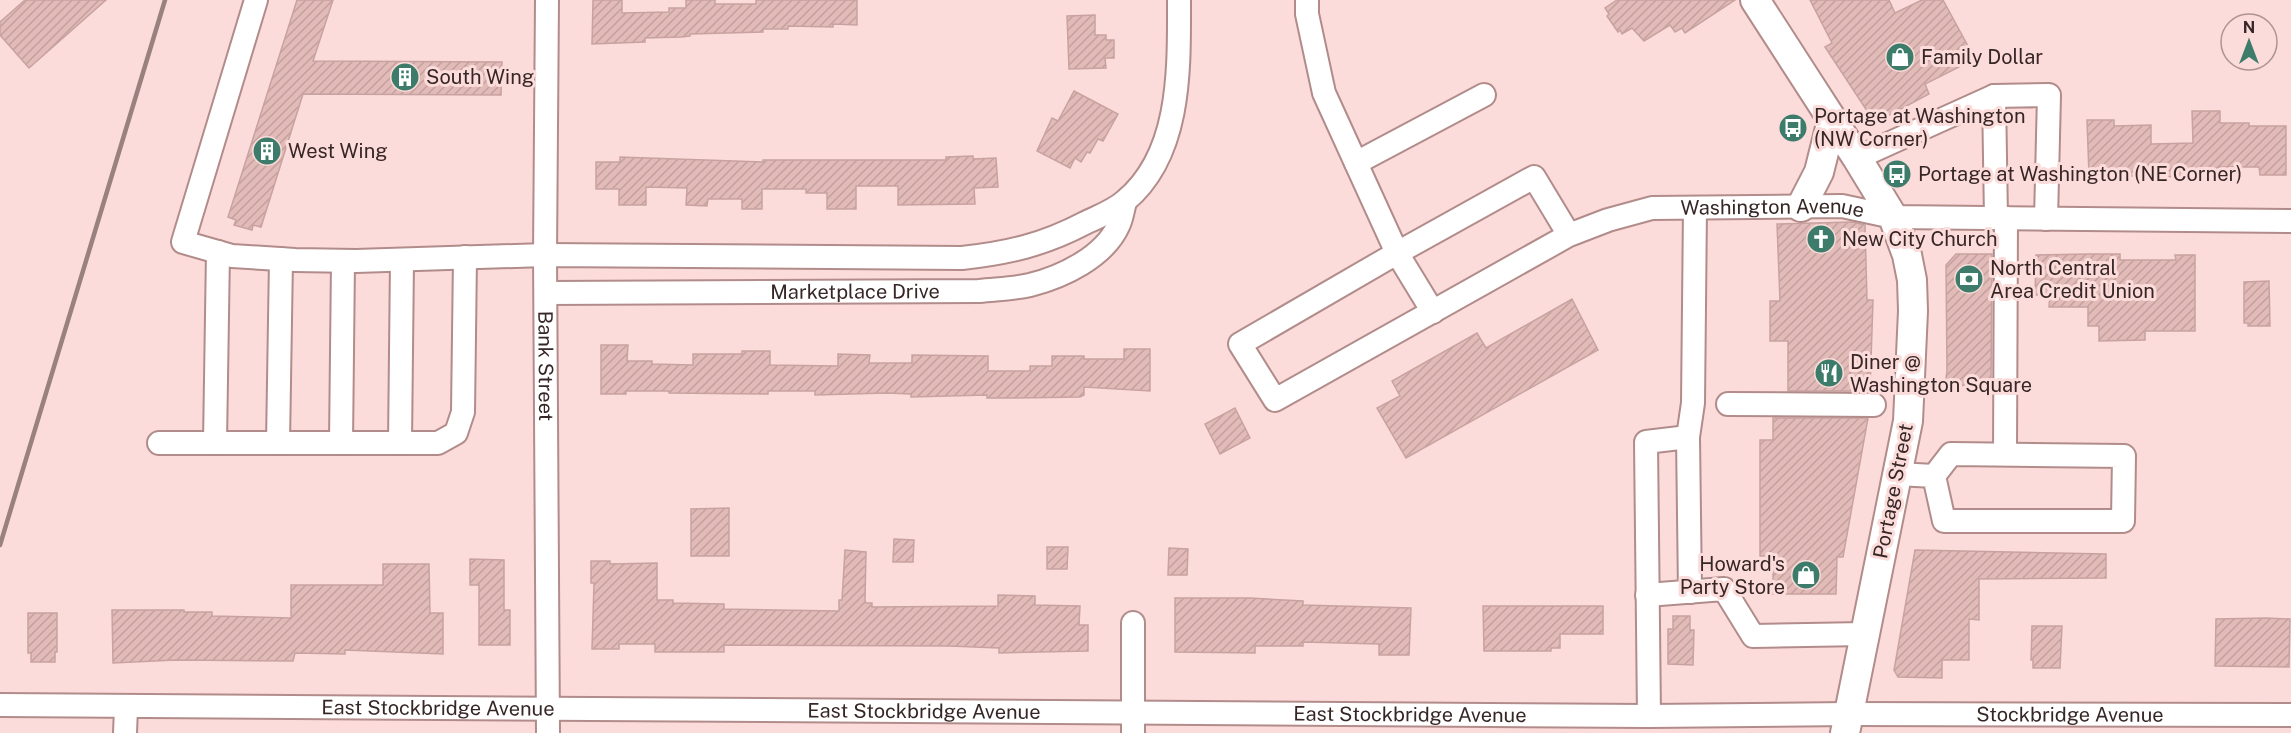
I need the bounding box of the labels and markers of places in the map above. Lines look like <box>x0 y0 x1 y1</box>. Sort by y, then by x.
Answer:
shop icon: Family Dollar <box>1884 41 1916 73</box>
place label: Family Dollar <box>1921 45 2043 69</box>
building icon: South Wing <box>389 61 421 93</box>
place label: South Wing <box>426 65 534 89</box>
place label: Portage at Washington (NW Corner) <box>1814 104 2025 151</box>
bus stop icon: Portage at Washington (NW Corner) <box>1777 112 1809 144</box>
building icon: West Wing <box>251 135 283 167</box>
place label: West Wing <box>288 139 388 163</box>
bus stop icon: Portage at Washington (NE Corner) <box>1881 158 1913 190</box>
place label: Portage at Washington (NE Corner) <box>1918 162 2242 186</box>
church icon: New City Church <box>1805 223 1837 255</box>
place label: New City Church <box>1842 227 1998 251</box>
place label: North Central Area Credit Union <box>1990 256 2155 303</box>
bank icon: North Central Area Credit Union <box>1953 263 1985 295</box>
place label: Diner @ Washington Square <box>1850 350 2032 397</box>
restaurant icon: Diner @ Washington Square <box>1813 357 1845 389</box>
place label: Howard's Party Store <box>1680 552 1785 599</box>
shop icon: Howard's Party Store <box>1790 559 1822 591</box>

